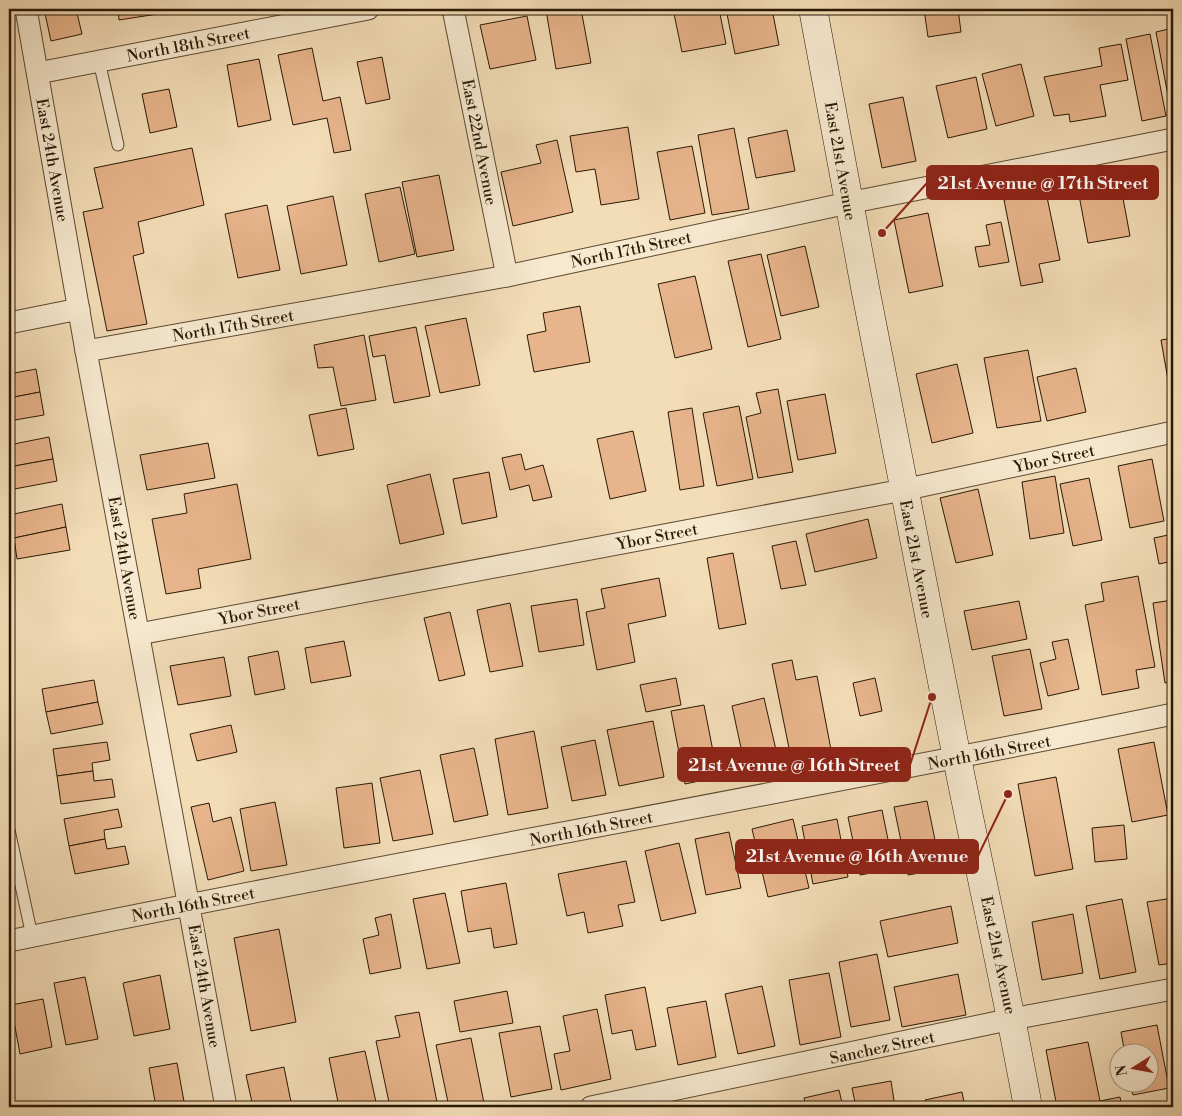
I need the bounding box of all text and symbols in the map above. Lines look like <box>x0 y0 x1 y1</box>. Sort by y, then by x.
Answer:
street label: North 18th Street <box>125 23 252 67</box>
street label: East 22nd Avenue <box>457 77 501 207</box>
street label: East 24th Avenue <box>31 97 73 224</box>
street label: East 21st Avenue <box>820 100 860 222</box>
callout: 21st Avenue @ 17th Street <box>927 166 1158 199</box>
text: 21st Avenue @ 17th Street <box>938 172 1149 195</box>
street label: North 17th Street <box>569 227 694 273</box>
street label: North 17th Street <box>171 305 296 347</box>
street label: Ybor Street <box>1011 441 1097 478</box>
street label: East 24th Avenue <box>103 495 145 622</box>
street label: East 21st Avenue <box>895 498 937 620</box>
street label: Ybor Street <box>614 519 700 555</box>
street label: Ybor Street <box>216 594 302 630</box>
street label: North 16th Street <box>926 731 1053 775</box>
callout: 21st Avenue @ 16th Street <box>678 748 910 781</box>
text: 21st Avenue @ 16th Street <box>688 754 901 777</box>
street label: North 16th Street <box>528 807 655 851</box>
callout: 21st Avenue @ 16th Avenue <box>736 840 978 873</box>
text: 21st Avenue @ 16th Avenue <box>746 845 969 868</box>
street label: North 16th Street <box>130 883 257 927</box>
street label: East 21st Avenue <box>976 894 1020 1016</box>
street label: East 24th Avenue <box>183 923 225 1050</box>
street label: Sanchez Street <box>828 1027 937 1069</box>
north arrow <box>1110 1044 1160 1094</box>
text: N <box>1112 1063 1132 1077</box>

